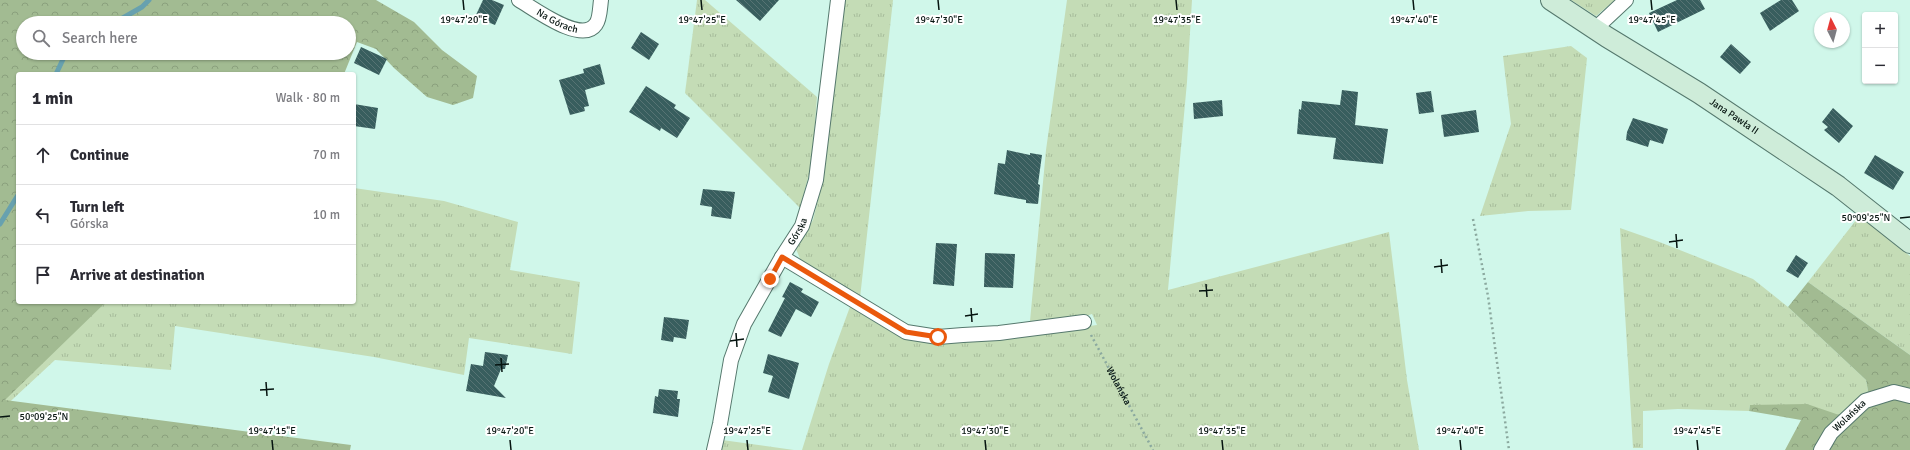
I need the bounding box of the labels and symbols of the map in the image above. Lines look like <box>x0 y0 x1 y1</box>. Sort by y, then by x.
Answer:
street label: Na Górach <box>534 6 579 36</box>
north arrow <box>1814 12 1850 48</box>
text: 19°47'20"E <box>440 14 488 26</box>
text: 19°47'25"E <box>678 14 726 26</box>
text: 19°47'30"E <box>915 14 963 26</box>
text: 19°47'35"E <box>1153 14 1201 26</box>
text: 19°47'40"E <box>1390 14 1438 26</box>
text: 19°47'45"E <box>1628 14 1676 26</box>
street label: Jana Pawła II <box>1707 96 1761 137</box>
text: 50°09'25"N <box>1842 212 1890 224</box>
street label: Górska <box>785 217 810 248</box>
route end <box>761 270 779 288</box>
route start <box>929 328 947 346</box>
street label: Wolańska <box>1103 365 1134 407</box>
street label: Wolańska <box>1830 397 1869 434</box>
text: 50°09'25"N <box>20 411 68 423</box>
text: 19°47'15"E <box>248 425 296 437</box>
text: 19°47'20"E <box>486 425 534 437</box>
text: 19°47'25"E <box>723 425 771 437</box>
text: 19°47'30"E <box>961 425 1009 437</box>
text: 19°47'35"E <box>1198 425 1246 437</box>
text: 19°47'40"E <box>1436 425 1484 437</box>
text: 19°47'45"E <box>1673 425 1721 437</box>

